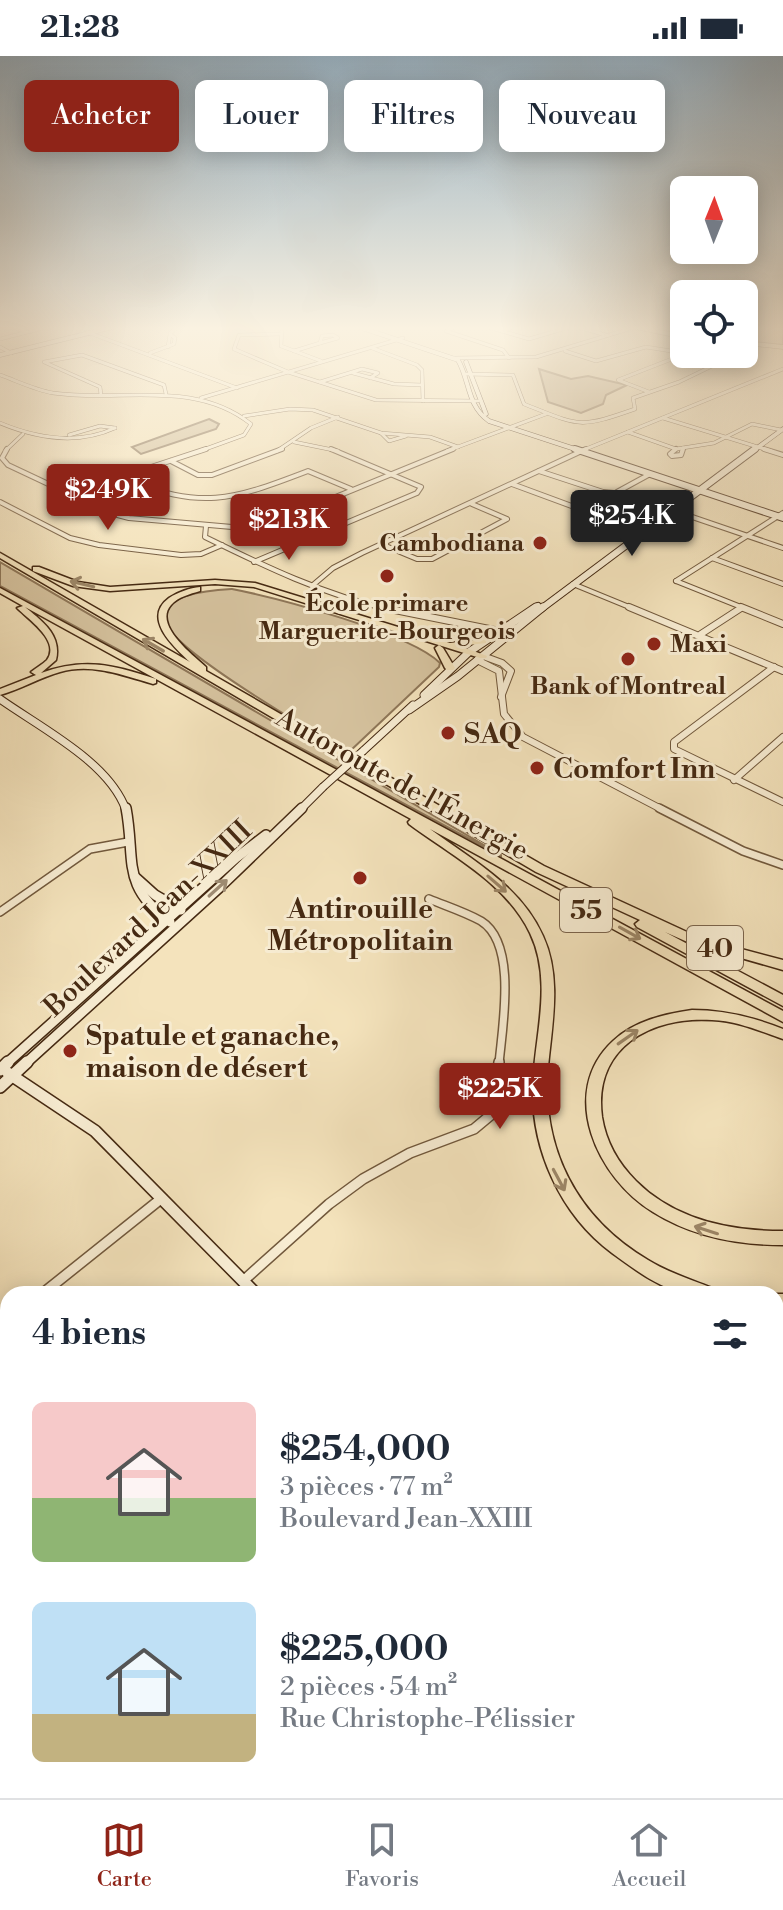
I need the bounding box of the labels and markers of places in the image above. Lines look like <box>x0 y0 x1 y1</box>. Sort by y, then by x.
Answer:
pin: $249K <box>52 464 164 532</box>
pin: $254K <box>576 490 688 558</box>
pin: $213K <box>233 494 345 562</box>
place label: Cambodiana <box>379 529 525 559</box>
marker: Cambodiana <box>531 534 549 552</box>
marker: École primare Marguerite-Bourgeois <box>378 567 396 585</box>
place label: École primare Marguerite-Bourgeois <box>259 587 515 647</box>
place label: Maxi <box>670 630 727 660</box>
marker: Maxi <box>645 635 663 653</box>
marker: Bank of Montreal <box>619 650 637 668</box>
place label: Bank of Montreal <box>530 672 726 702</box>
place label: SAQ <box>464 717 522 752</box>
marker: SAQ <box>439 724 457 742</box>
place label: Comfort Inn <box>553 752 715 787</box>
marker: Comfort Inn <box>528 759 546 777</box>
marker: Antirouille Métropolitain <box>351 869 369 887</box>
place label: Antirouille Métropolitain <box>267 892 453 959</box>
place label: Spatule et ganache, maison de désert <box>86 1019 339 1086</box>
marker: Spatule et ganache, maison de désert <box>61 1042 79 1060</box>
pin: $225K <box>444 1063 556 1131</box>

